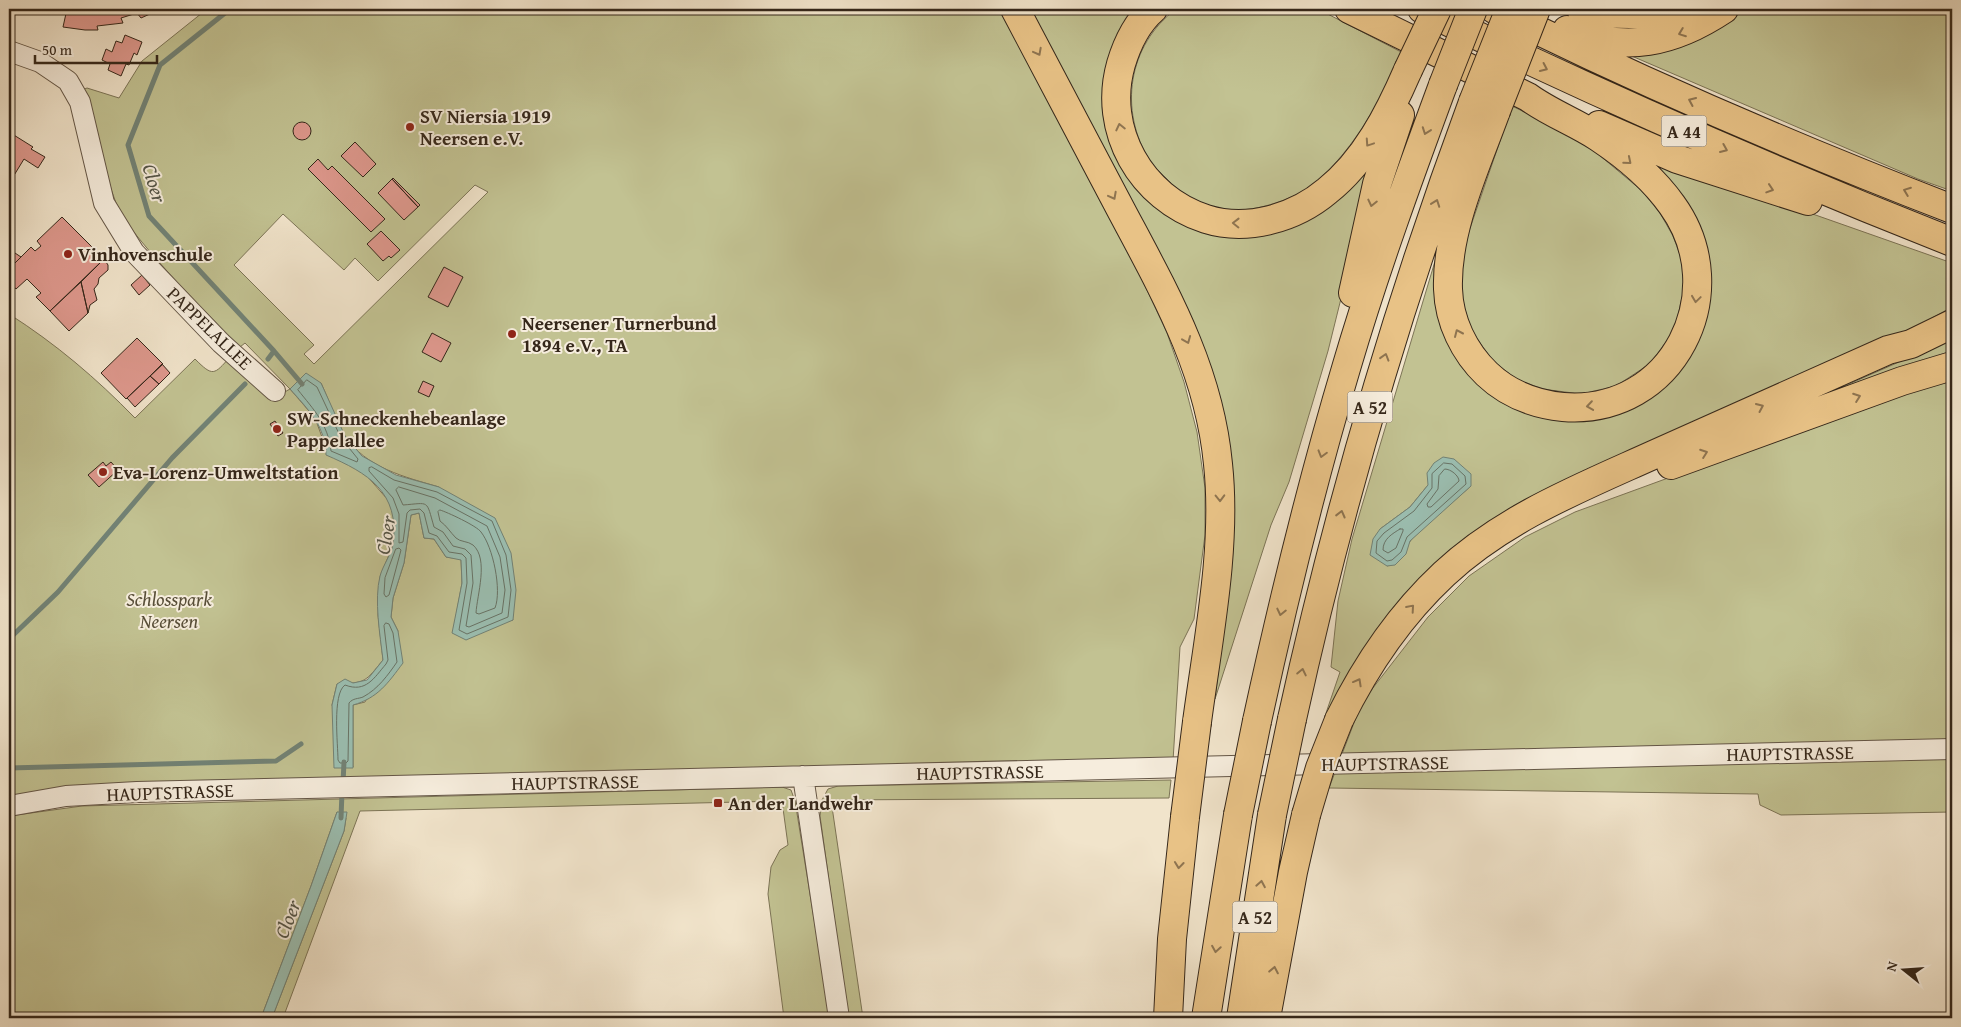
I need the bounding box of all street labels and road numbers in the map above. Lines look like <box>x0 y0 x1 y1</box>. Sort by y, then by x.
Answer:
road number: A 44 <box>1662 115 1706 146</box>
street label: PAPPELALLEE <box>161 280 259 376</box>
road number: A 52 <box>1348 392 1392 422</box>
street label: HAUPTSTRASSE <box>1726 738 1854 768</box>
street label: HAUPTSTRASSE <box>1321 748 1449 778</box>
street label: HAUPTSTRASSE <box>916 757 1044 787</box>
street label: HAUPTSTRASSE <box>511 767 639 797</box>
street label: HAUPTSTRASSE <box>106 776 234 808</box>
road number: A 52 <box>1232 902 1278 932</box>

